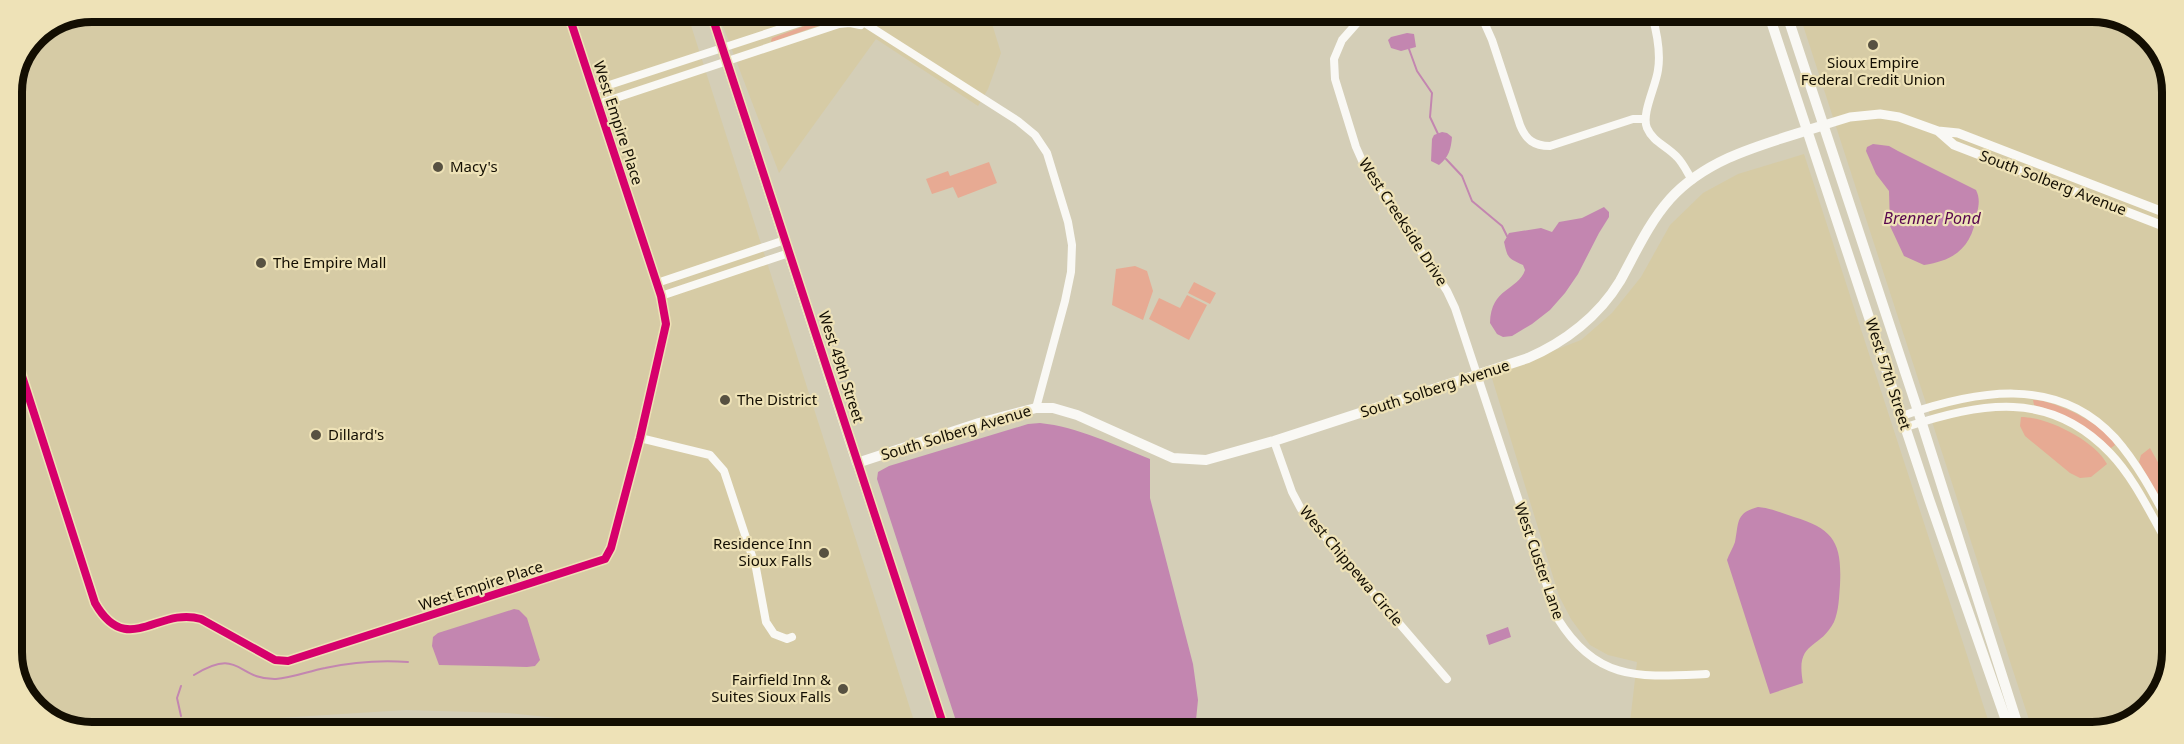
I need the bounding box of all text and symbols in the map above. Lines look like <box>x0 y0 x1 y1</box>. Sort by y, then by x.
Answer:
marker: Sioux Empire Federal Credit Union <box>1866 38 1880 52</box>
place label: Sioux Empire Federal Credit Union <box>1801 52 1945 89</box>
street label: West Empire Place <box>589 58 648 187</box>
street label: South Solberg Avenue <box>1977 145 2130 219</box>
street label: West Creekside Drive <box>1355 154 1453 289</box>
place label: Macy's <box>450 156 498 176</box>
marker: Macy's <box>431 160 445 174</box>
water label: Brenner Pond <box>1883 207 1981 229</box>
place label: The Empire Mall <box>273 252 386 272</box>
marker: The Empire Mall <box>254 256 268 270</box>
street label: West 49th Street <box>814 308 870 426</box>
street label: West 57th Street <box>1861 315 1917 433</box>
street label: South Solberg Avenue <box>1357 354 1512 422</box>
place label: The District <box>737 389 818 409</box>
marker: The District <box>718 393 732 407</box>
street label: South Solberg Avenue <box>878 400 1033 464</box>
place label: Dillard's <box>328 424 384 444</box>
marker: Dillard's <box>309 428 323 442</box>
street label: West Custer Lane <box>1511 499 1569 622</box>
street label: West Chippewa Circle <box>1296 501 1408 630</box>
place label: Residence Inn Sioux Falls <box>713 533 812 570</box>
marker: Residence Inn Sioux Falls <box>817 546 831 560</box>
street label: West Empire Place <box>416 556 545 615</box>
place label: Fairfield Inn & Suites Sioux Falls <box>711 669 831 706</box>
marker: Fairfield Inn & Suites Sioux Falls <box>836 682 850 696</box>

